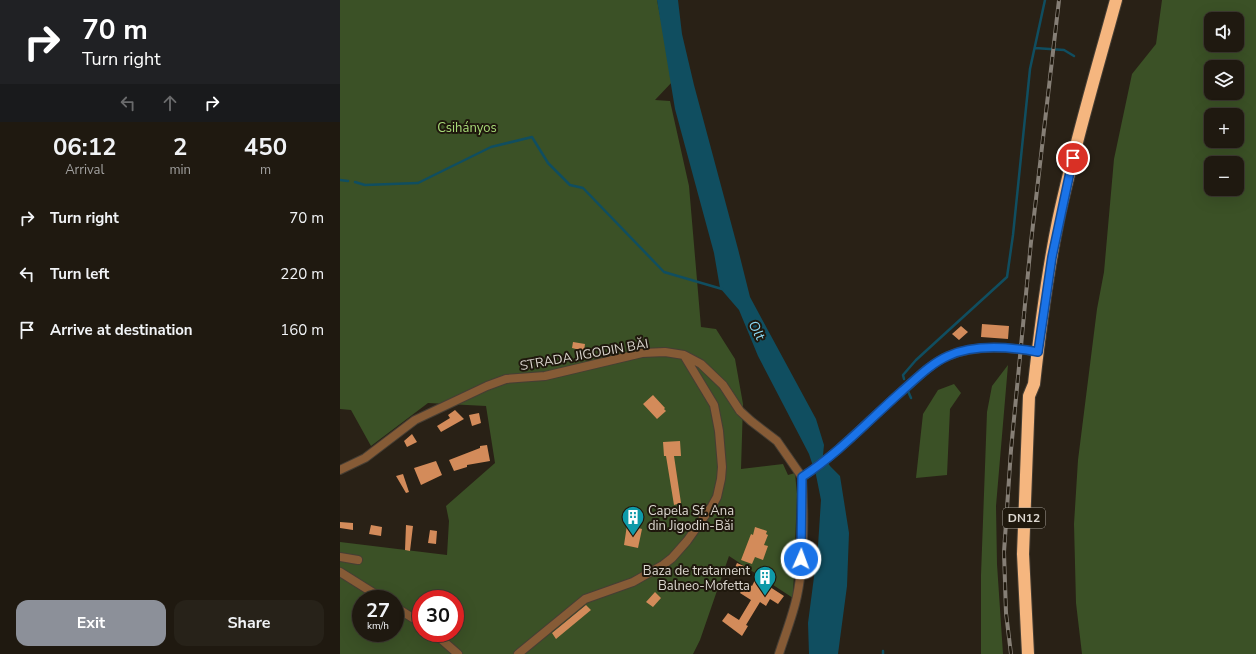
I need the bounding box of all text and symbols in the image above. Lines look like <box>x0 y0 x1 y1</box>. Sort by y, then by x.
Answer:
text: 70 m <box>82 11 148 49</box>
map controls <box>1204 12 1244 196</box>
button: sound <box>1204 12 1244 52</box>
icon: right <box>16 16 68 68</box>
text: Turn right <box>82 47 161 71</box>
button: layers <box>1204 60 1244 100</box>
icon: left <box>117 92 139 114</box>
icon: ahead <box>159 92 181 114</box>
icon: right <box>201 92 223 114</box>
button: + <box>1204 108 1244 148</box>
park label: Csihányos <box>437 119 497 137</box>
text: 06:12 <box>53 131 116 163</box>
text: 2 <box>173 131 187 163</box>
text: 450 <box>244 131 287 163</box>
pin <box>1056 141 1090 175</box>
icon: arrive <box>1062 147 1084 169</box>
button: − <box>1204 156 1244 196</box>
text: Arrival <box>65 161 104 179</box>
text: min <box>169 161 191 179</box>
text: m <box>260 161 271 179</box>
icon: right <box>16 207 38 229</box>
text: Turn right <box>50 208 119 228</box>
text: 70 m <box>289 208 324 228</box>
icon: left <box>16 263 38 285</box>
text: Turn left <box>50 264 109 284</box>
text: 220 m <box>280 264 324 284</box>
water label: Olt <box>744 317 770 344</box>
icon: arrive <box>16 319 38 341</box>
text: Arrive at destination <box>50 320 193 340</box>
text: 160 m <box>280 320 324 340</box>
street label: STRADA JIGODIN BĂI <box>518 334 650 375</box>
place label: Capela Sf. Ana din Jigodin-Băi <box>648 502 734 535</box>
building icon: Capela Sf. Ana din Jigodin-Băi <box>620 504 646 537</box>
road number: DN12 <box>1003 508 1045 528</box>
position arrow <box>780 538 822 580</box>
place label: Baza de tratament Balneo-Mofetta <box>643 562 750 595</box>
building icon: Baza de tratament Balneo-Mofetta <box>752 564 778 597</box>
speed limit sign: 30 <box>412 590 464 642</box>
text: 27 <box>366 597 390 624</box>
button: Exit <box>16 600 166 646</box>
button: Share <box>174 600 324 646</box>
text: km/h <box>367 619 389 633</box>

